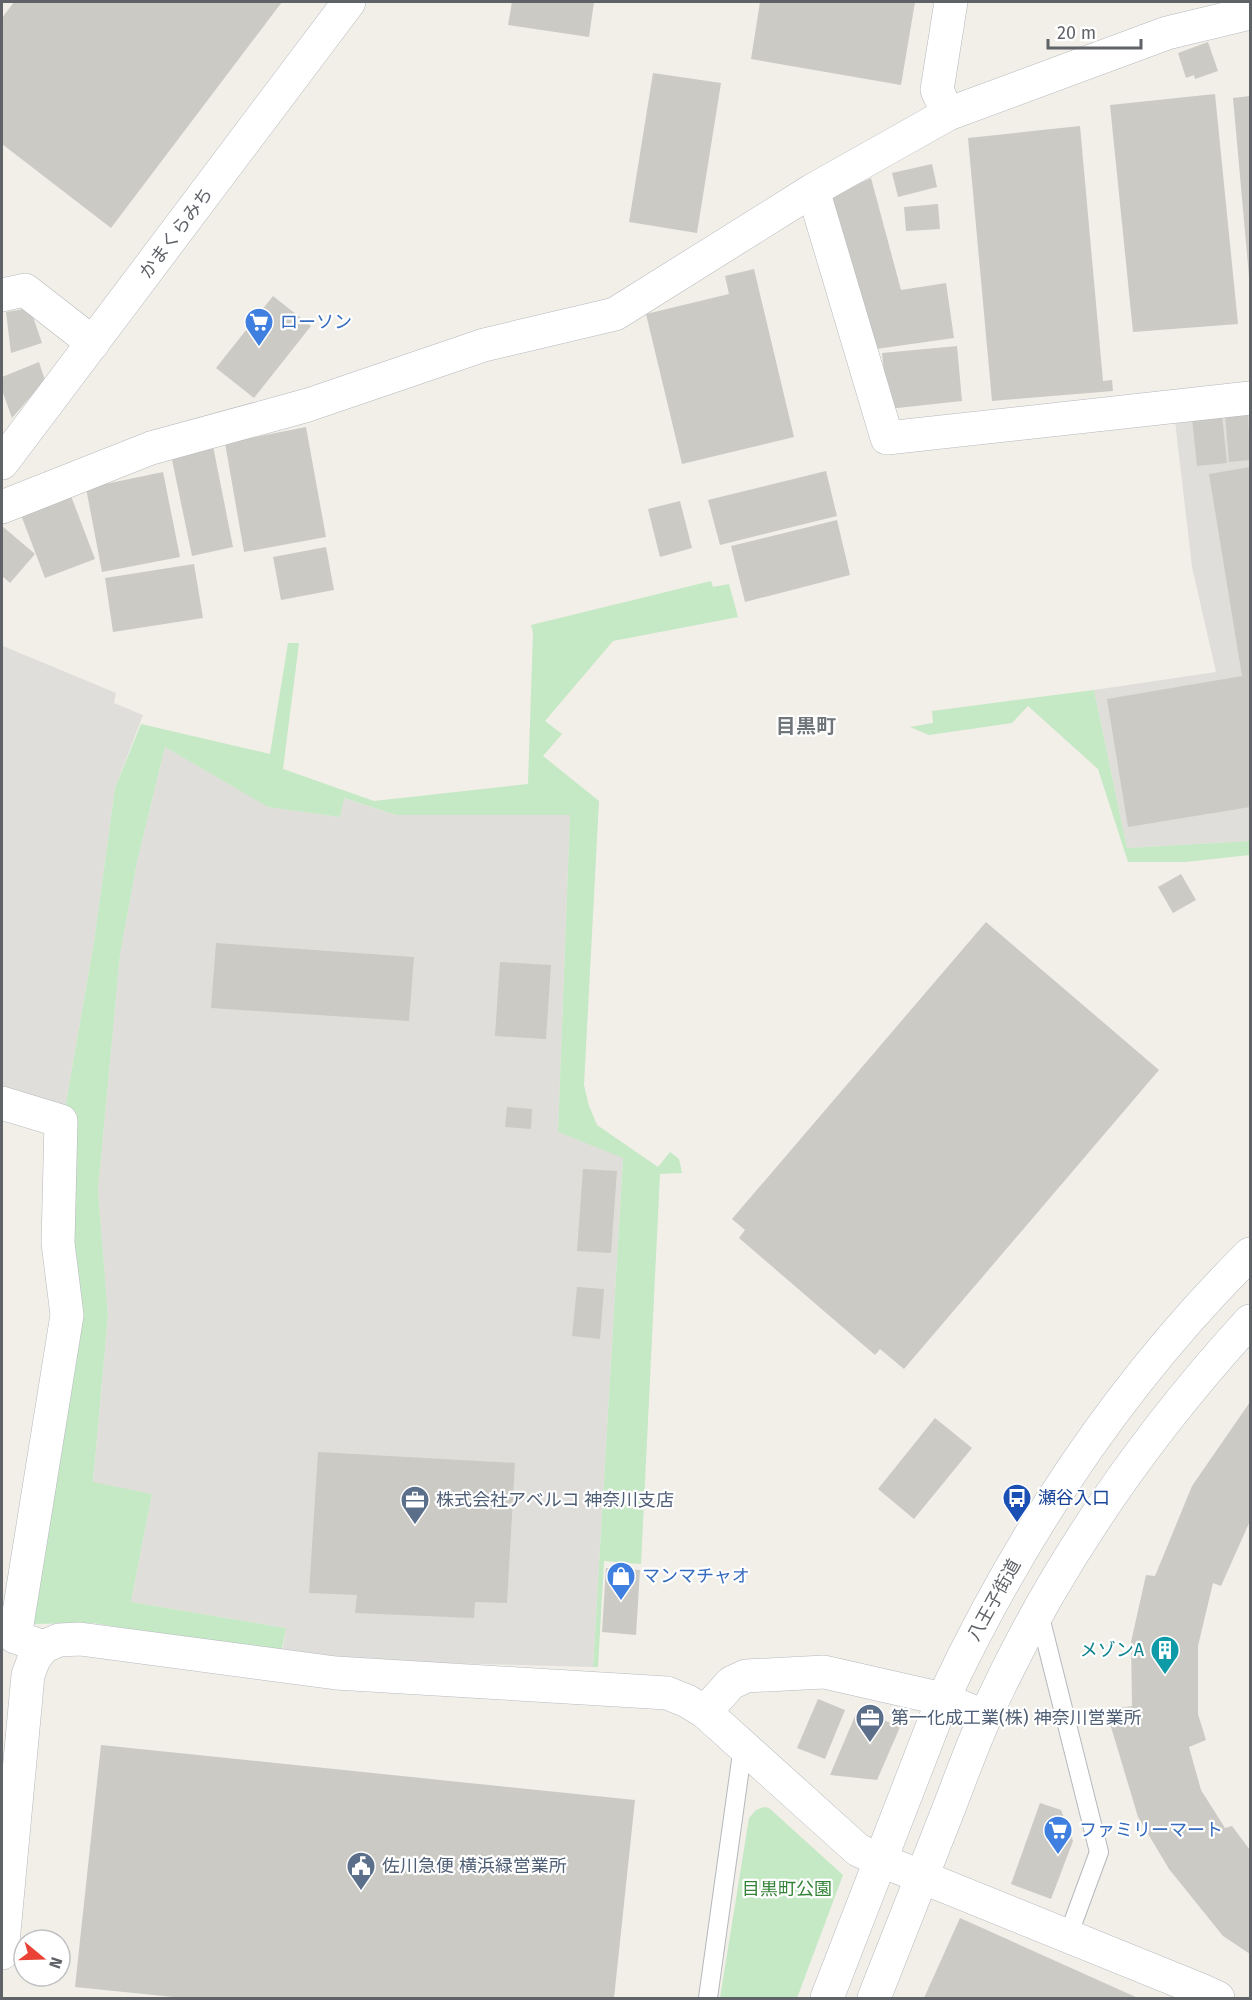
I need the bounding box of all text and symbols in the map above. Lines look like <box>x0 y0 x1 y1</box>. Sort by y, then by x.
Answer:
scale bar <box>1048 12 1141 50</box>
text: 20 m <box>1057 22 1096 44</box>
street label: かまくらみち <box>135 183 217 283</box>
supermarket icon: ローソン <box>243 306 275 348</box>
place label: ローソン <box>280 311 352 333</box>
district label: 目黒町 <box>776 714 836 738</box>
bus stop icon: 瀬谷入口 <box>1001 1482 1033 1524</box>
office icon: 株式会社アベルコ 神奈川支店 <box>399 1484 431 1526</box>
place label: 瀬谷入口 <box>1038 1487 1110 1509</box>
place label: 株式会社アベルコ 神奈川支店 <box>436 1489 674 1511</box>
street label: 八王子街道 <box>963 1555 1025 1645</box>
shop icon: マンマチャオ <box>605 1560 637 1602</box>
place label: マンマチャオ <box>642 1565 750 1587</box>
building icon: メゾンA <box>1149 1634 1181 1676</box>
place label: メゾンA <box>1080 1639 1145 1661</box>
office icon: 第一化成工業(株) 神奈川営業所 <box>854 1702 886 1744</box>
place label: 第一化成工業(株) 神奈川営業所 <box>891 1707 1141 1729</box>
supermarket icon: ファミリーマート <box>1042 1814 1074 1856</box>
place label: ファミリーマート <box>1079 1819 1223 1841</box>
public building icon: 佐川急便 横浜緑営業所 <box>345 1850 377 1892</box>
place label: 佐川急便 横浜緑営業所 <box>382 1855 567 1877</box>
park label: 目黒町公園 <box>742 1878 832 1900</box>
north arrow <box>12 1928 72 1988</box>
text: N <box>45 1955 66 1971</box>

